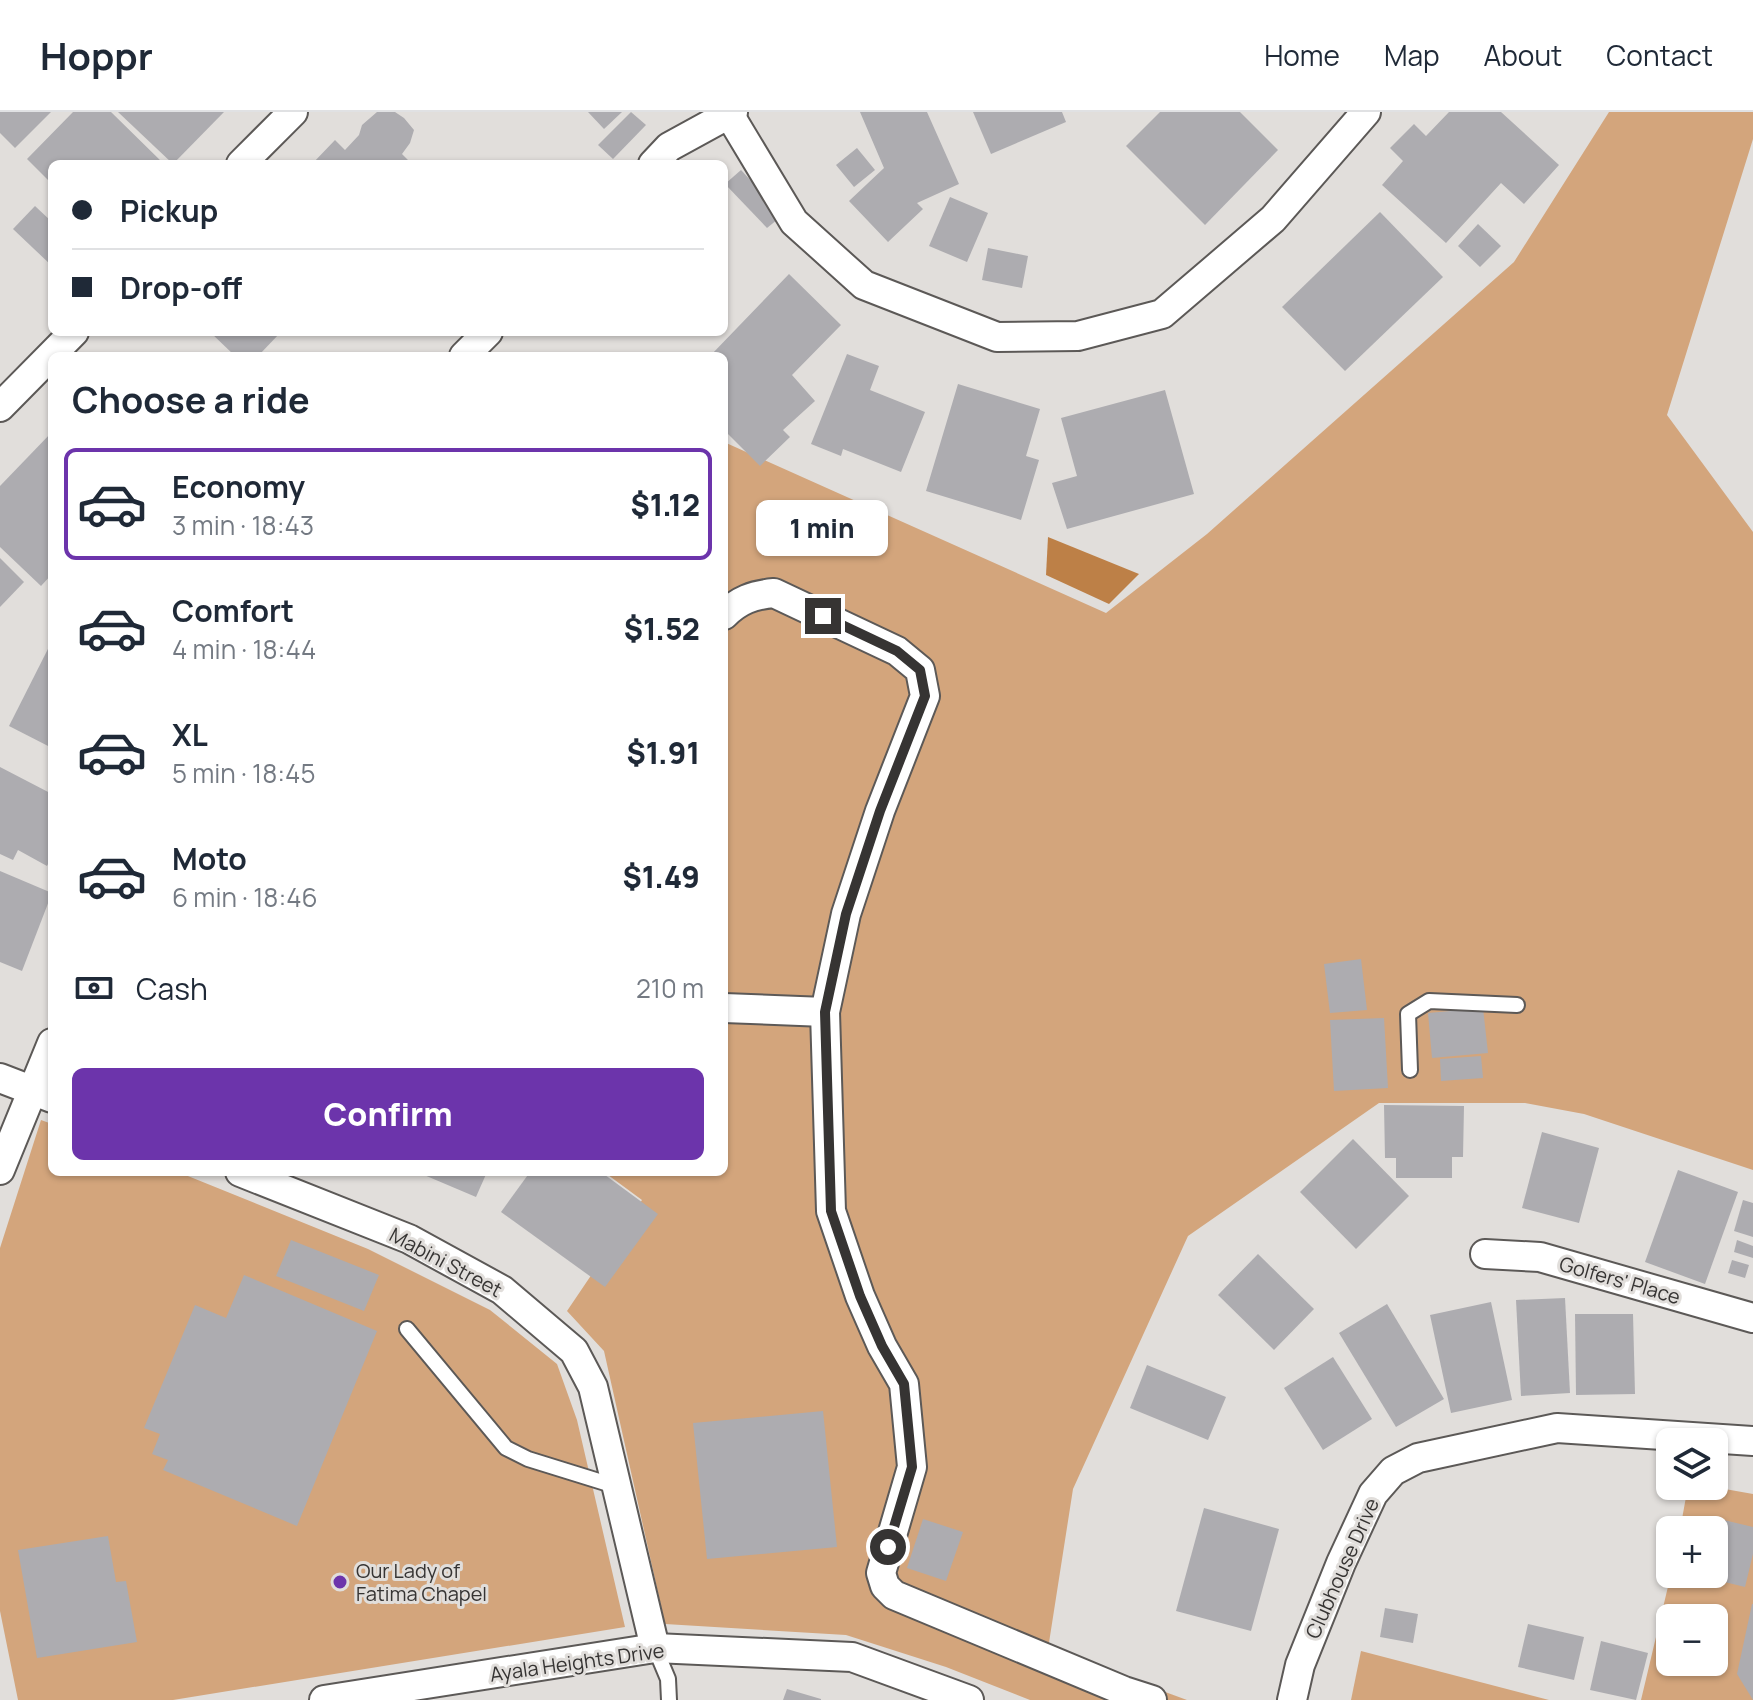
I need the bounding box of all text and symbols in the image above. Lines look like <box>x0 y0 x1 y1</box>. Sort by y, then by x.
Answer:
text: Hoppr <box>40 29 153 81</box>
text: Home <box>1264 36 1340 74</box>
text: Map <box>1384 36 1440 74</box>
text: About <box>1484 36 1562 74</box>
text: Contact <box>1606 36 1713 74</box>
text: Pickup <box>120 190 218 231</box>
text: Drop-off <box>120 267 242 308</box>
text: Choose a ride <box>72 375 310 424</box>
text: Economy <box>172 466 305 507</box>
icon: car <box>76 468 148 540</box>
text: $1.12 <box>631 484 700 525</box>
callout: 1 min <box>757 500 889 556</box>
text: 3 min · 18:43 <box>172 507 314 543</box>
text: 1 min <box>789 510 855 546</box>
text: Comfort <box>172 590 294 631</box>
icon: car <box>76 592 148 664</box>
route end <box>805 598 841 634</box>
text: $1.52 <box>624 608 700 649</box>
text: 4 min · 18:44 <box>172 631 316 667</box>
text: XL <box>172 714 208 755</box>
icon: car <box>76 716 148 788</box>
text: $1.91 <box>626 732 700 773</box>
text: 5 min · 18:45 <box>172 755 315 791</box>
text: Moto <box>172 838 247 879</box>
icon: car <box>76 840 148 912</box>
text: $1.49 <box>623 856 700 897</box>
text: 6 min · 18:46 <box>172 879 318 915</box>
icon: cash <box>72 966 116 1010</box>
text: Cash <box>136 968 208 1009</box>
text: 210 m <box>636 970 704 1006</box>
button: Confirm <box>72 1068 704 1160</box>
street label: Mabini Street <box>385 1221 507 1303</box>
street label: Golfers' Place <box>1556 1250 1684 1310</box>
map controls <box>1656 1428 1728 1676</box>
button: layers <box>1656 1428 1728 1500</box>
street label: Clubhouse Drive <box>1299 1493 1385 1643</box>
button: + <box>1656 1516 1728 1588</box>
route start <box>870 1529 906 1565</box>
place label: Our Lady of Fatima Chapel <box>356 1557 487 1607</box>
marker: Our Lady of Fatima Chapel <box>331 1573 349 1591</box>
button: − <box>1656 1604 1728 1676</box>
street label: Ayala Heights Drive <box>488 1636 666 1688</box>

